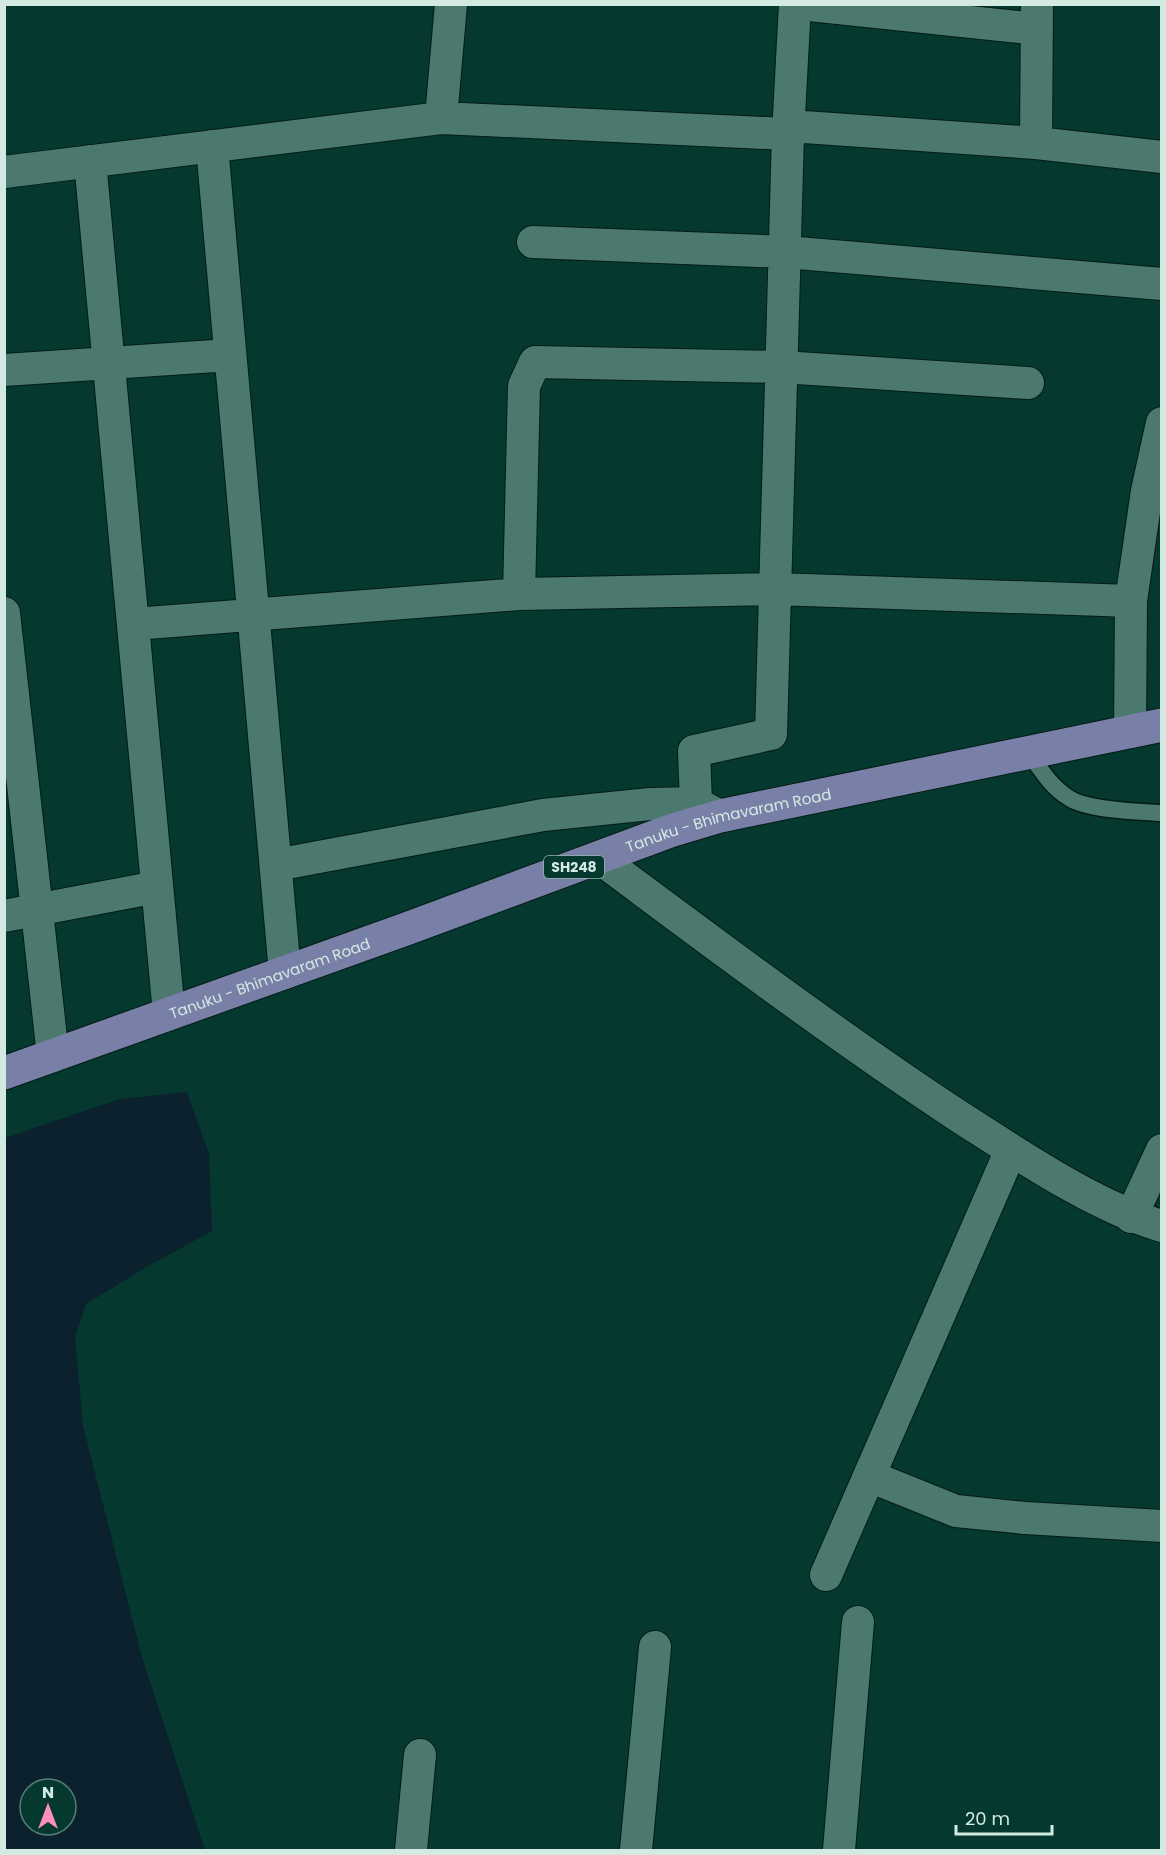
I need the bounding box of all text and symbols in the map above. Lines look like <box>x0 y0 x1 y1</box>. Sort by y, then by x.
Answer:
street label: Tanuku - Bhimavaram Road <box>623 783 833 857</box>
road number: SH248 <box>544 856 604 878</box>
street label: Tanuku - Bhimavaram Road <box>166 932 373 1024</box>
north arrow <box>18 1777 78 1837</box>
text: N <box>42 1781 54 1804</box>
scale bar <box>956 1798 1052 1836</box>
text: 20 m <box>965 1806 1010 1831</box>

